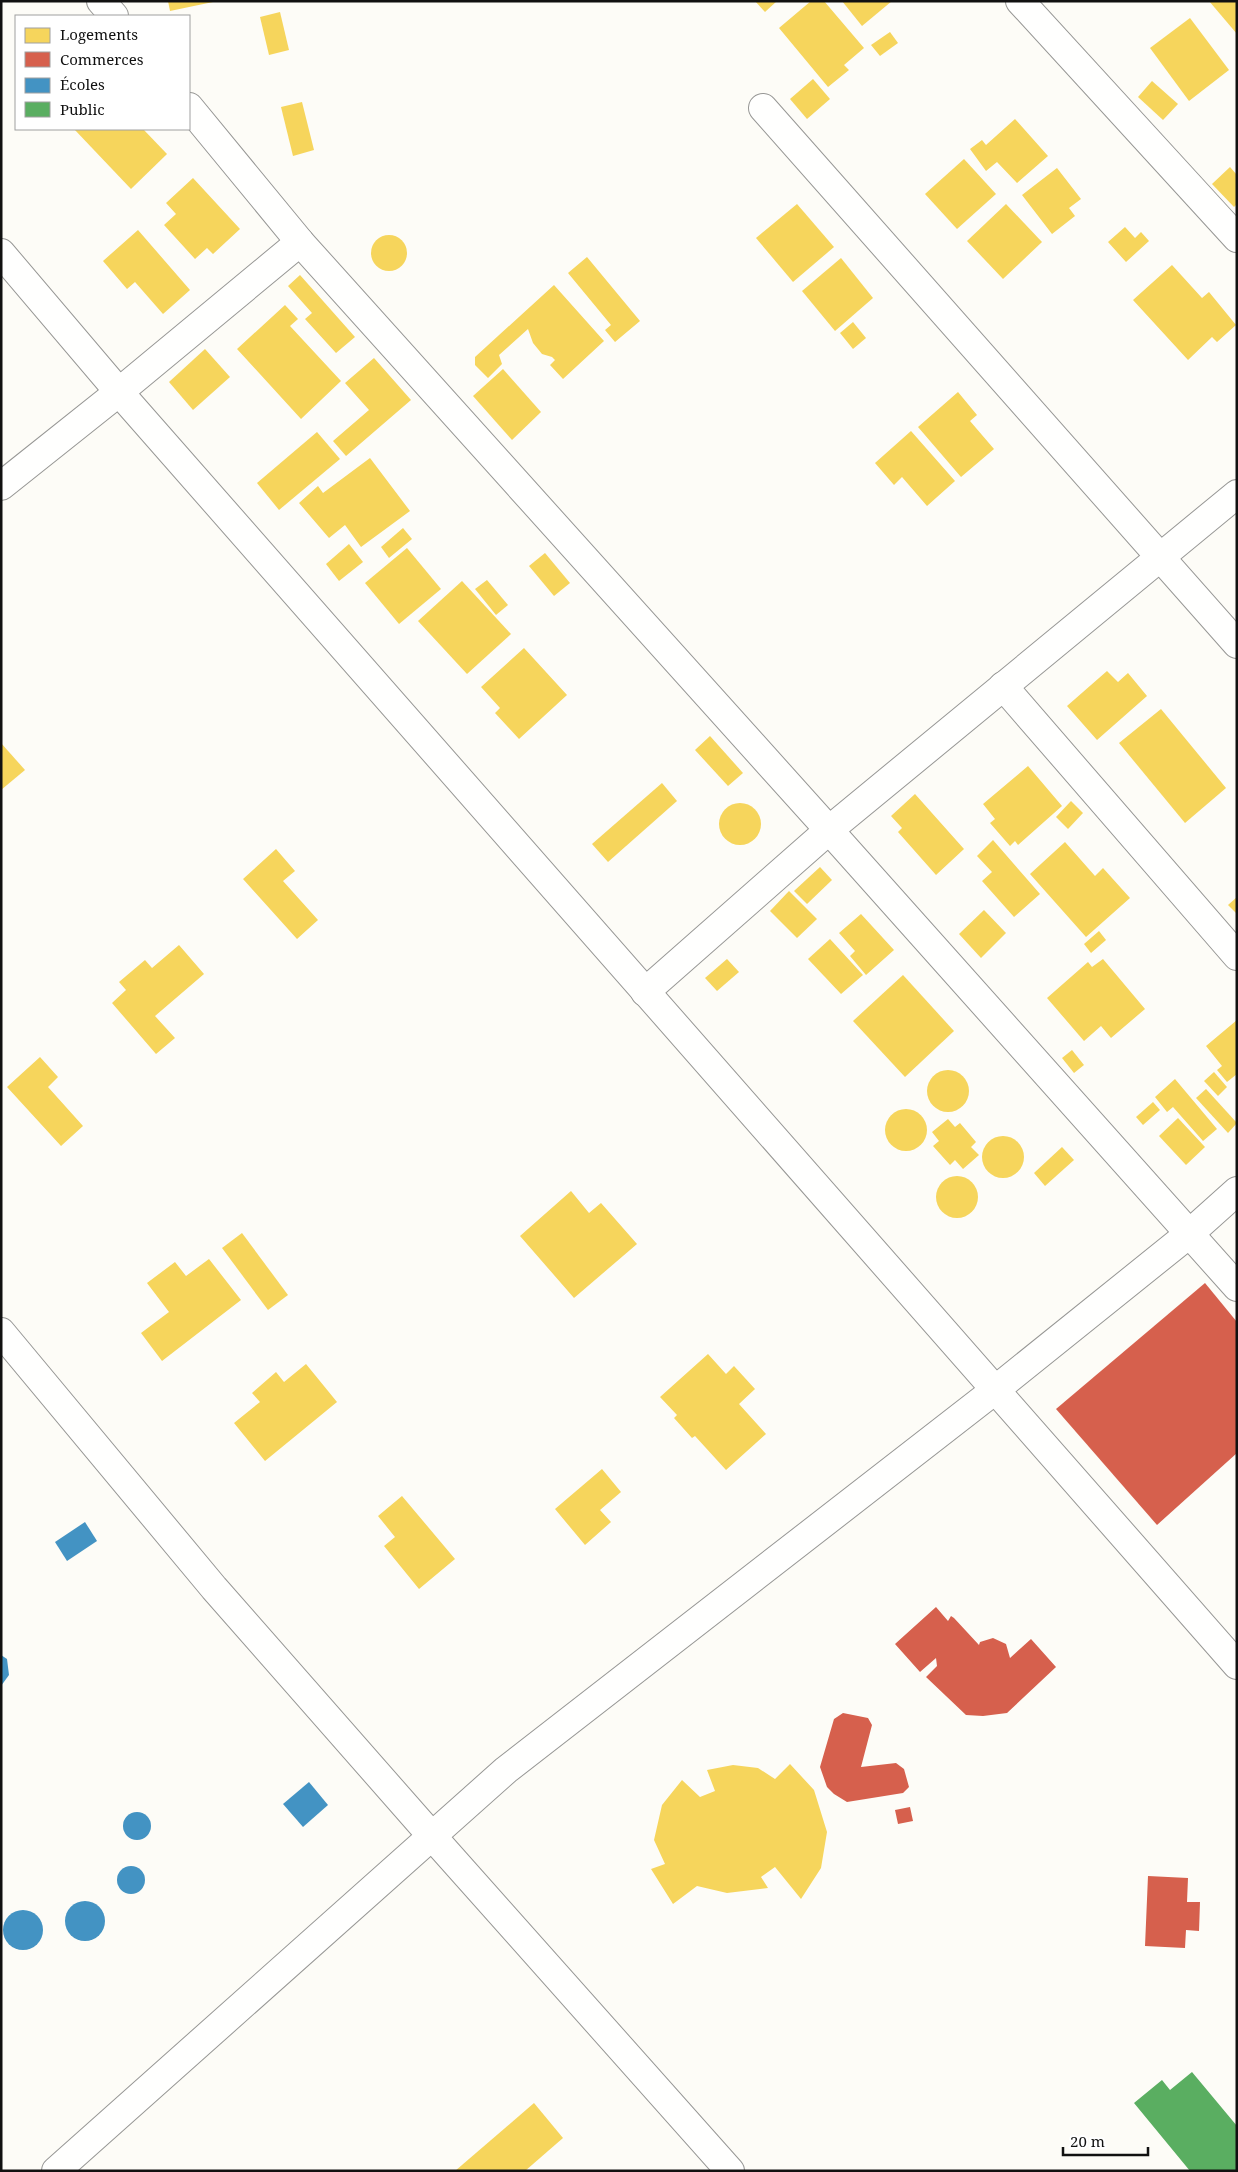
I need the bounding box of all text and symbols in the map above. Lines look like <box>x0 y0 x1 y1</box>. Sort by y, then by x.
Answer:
legend <box>15 15 190 130</box>
text: Logements <box>60 24 138 44</box>
text: Commerces <box>60 49 144 69</box>
text: Écoles <box>60 74 105 94</box>
text: Public <box>60 99 105 119</box>
scale bar <box>1063 2124 1148 2156</box>
text: 20 m <box>1070 2131 1105 2151</box>

